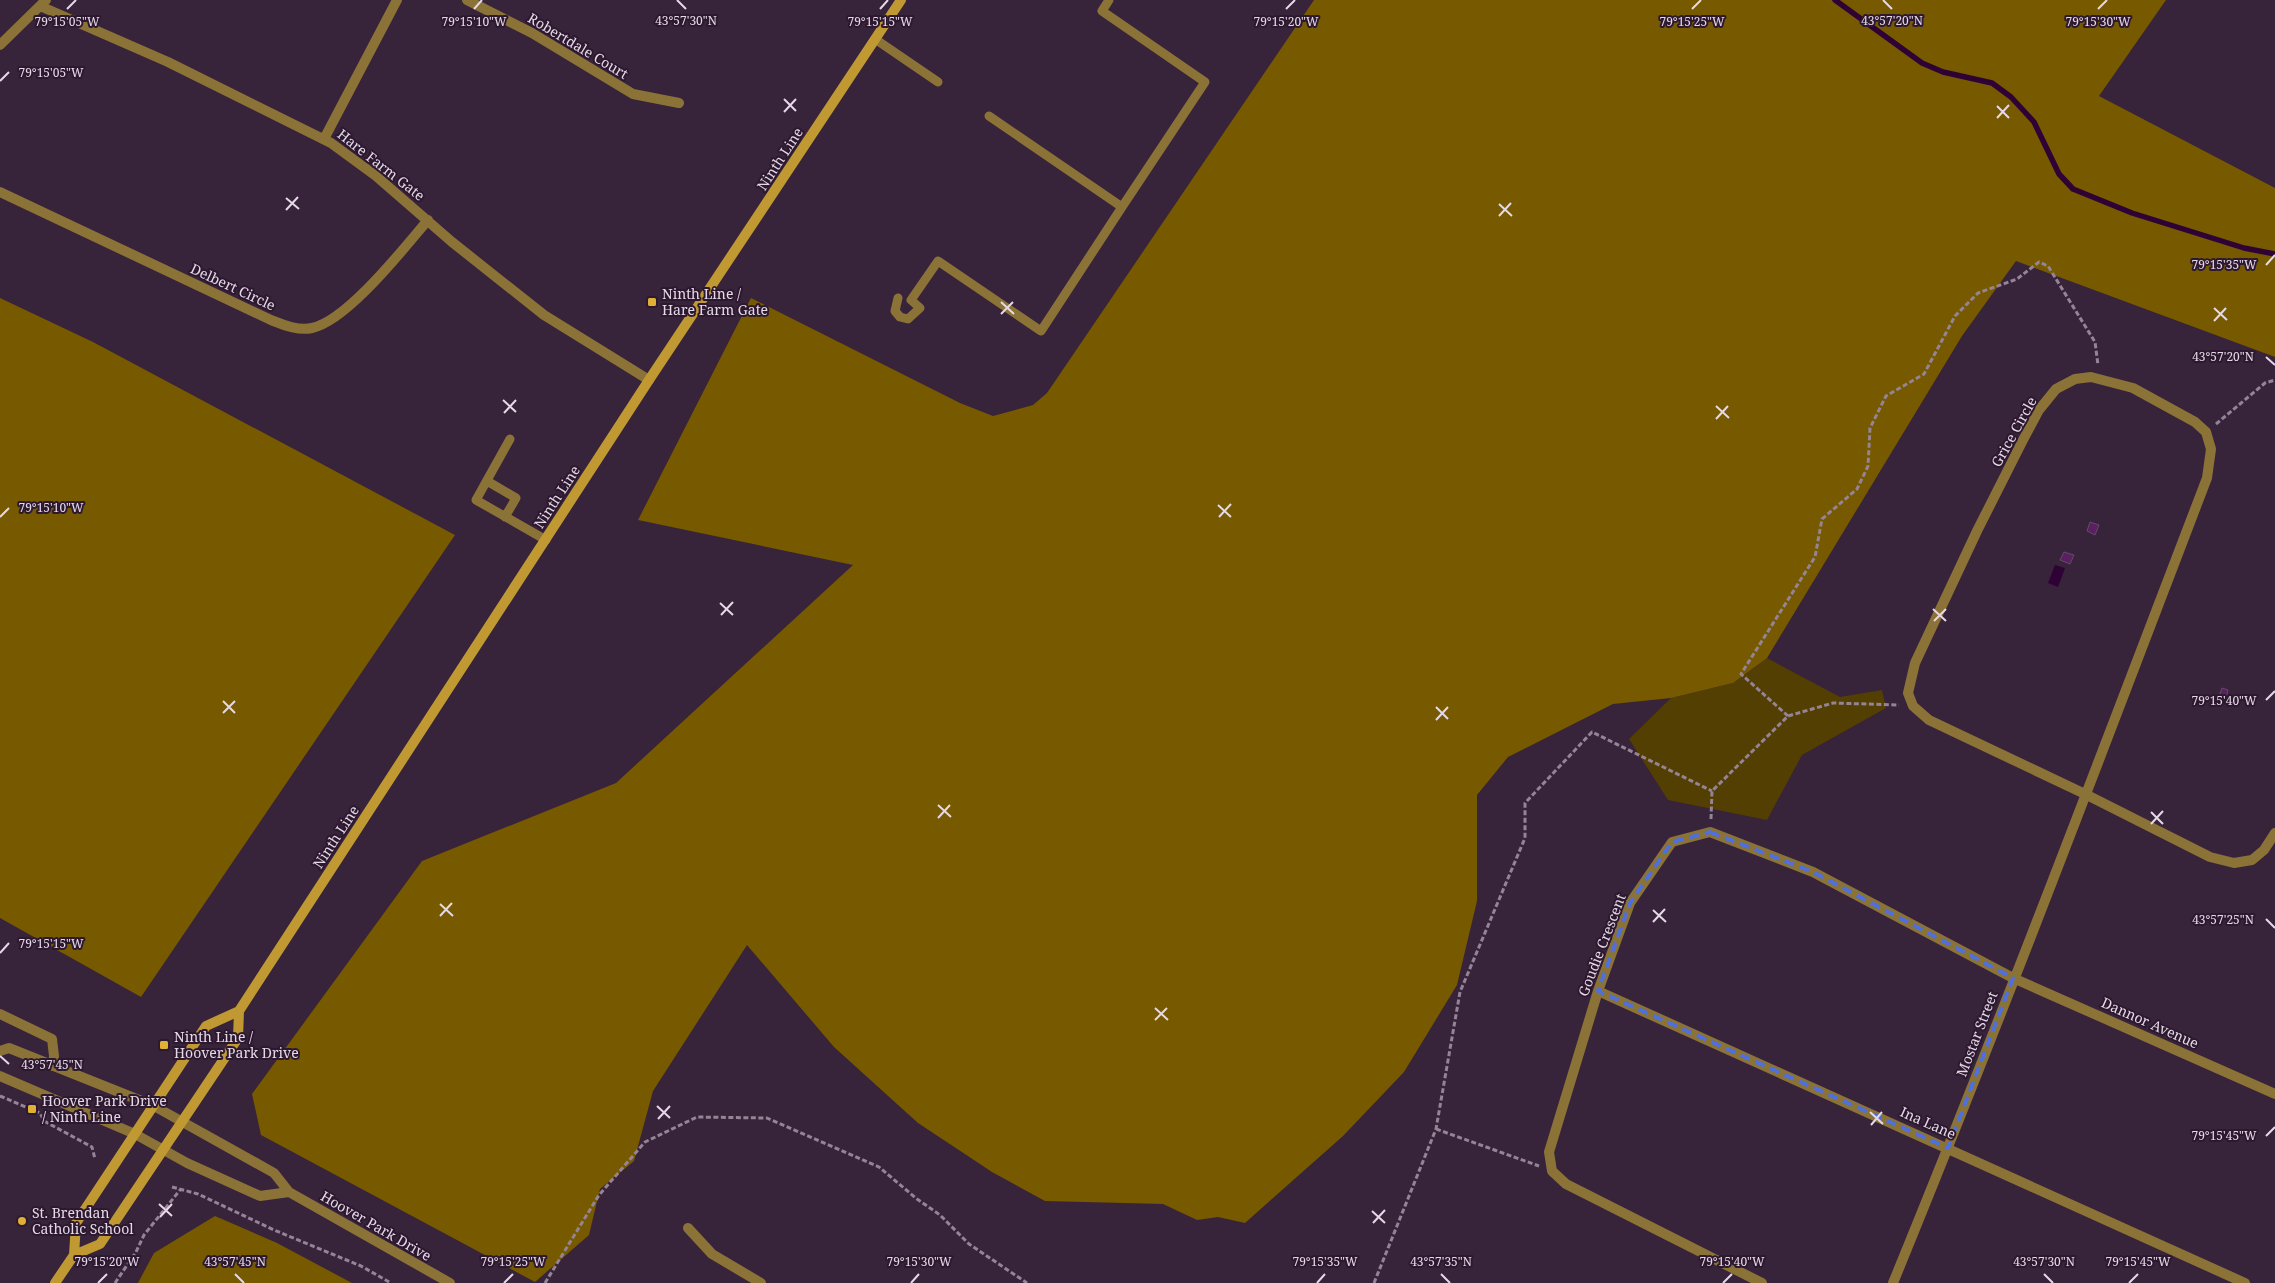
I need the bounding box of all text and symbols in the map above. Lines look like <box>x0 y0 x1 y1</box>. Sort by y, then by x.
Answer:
street label: Robertdale Court <box>525 8 632 83</box>
text: 43°57'30"N <box>655 12 717 29</box>
text: 43°57'20"N <box>1861 12 1923 29</box>
text: 79°15'05"W <box>34 13 100 30</box>
text: 79°15'10"W <box>441 13 507 30</box>
text: 79°15'15"W <box>847 13 913 30</box>
text: 79°15'20"W <box>1253 13 1319 30</box>
text: 79°15'25"W <box>1659 13 1725 30</box>
text: 79°15'30"W <box>2065 13 2131 30</box>
text: 79°15'05"W <box>18 64 84 81</box>
street label: Hare Farm Gate <box>334 124 429 205</box>
street label: Ninth Line <box>752 124 807 194</box>
text: 79°15'35"W <box>2191 256 2257 273</box>
street label: Delbert Circle <box>188 259 279 315</box>
place label: Ninth Line / Hare Farm Gate <box>662 284 768 319</box>
marker: Ninth Line / Hare Farm Gate <box>646 296 658 308</box>
text: 43°57'20"N <box>2192 348 2254 365</box>
street label: Grice Circle <box>1986 393 2041 470</box>
street label: Ninth Line <box>529 462 584 532</box>
text: 79°15'10"W <box>18 499 84 516</box>
text: 79°15'40"W <box>2191 692 2257 709</box>
street label: Ninth Line <box>308 802 363 872</box>
street label: Goudie Crescent <box>1573 891 1630 999</box>
text: 43°57'25"N <box>2192 911 2254 928</box>
text: 79°15'15"W <box>18 935 84 952</box>
street label: Mostar Street <box>1952 989 2001 1079</box>
street label: Dannor Avenue <box>2099 993 2202 1052</box>
place label: Ninth Line / Hoover Park Drive <box>174 1027 299 1062</box>
marker: Ninth Line / Hoover Park Drive <box>158 1039 170 1051</box>
text: 43°57'45"N <box>21 1056 83 1073</box>
place label: Hoover Park Drive / Ninth Line <box>42 1091 167 1126</box>
street label: Ina Lane <box>1897 1102 1959 1143</box>
marker: Hoover Park Drive / Ninth Line <box>26 1103 38 1115</box>
text: 79°15'45"W <box>2191 1127 2257 1144</box>
street label: Hoover Park Drive <box>318 1186 435 1265</box>
place label: St. Brendan Catholic School <box>32 1203 134 1238</box>
marker: St. Brendan Catholic School <box>16 1215 28 1227</box>
text: 79°15'20"W <box>74 1253 140 1270</box>
text: 43°57'45"N <box>204 1253 266 1270</box>
text: 79°15'25"W <box>480 1253 546 1270</box>
text: 79°15'30"W <box>886 1253 952 1270</box>
text: 79°15'35"W <box>1292 1253 1358 1270</box>
text: 43°57'35"N <box>1410 1253 1472 1270</box>
text: 79°15'40"W <box>1699 1253 1765 1270</box>
text: 43°57'30"N <box>2013 1253 2075 1270</box>
text: 79°15'45"W <box>2105 1253 2171 1270</box>

